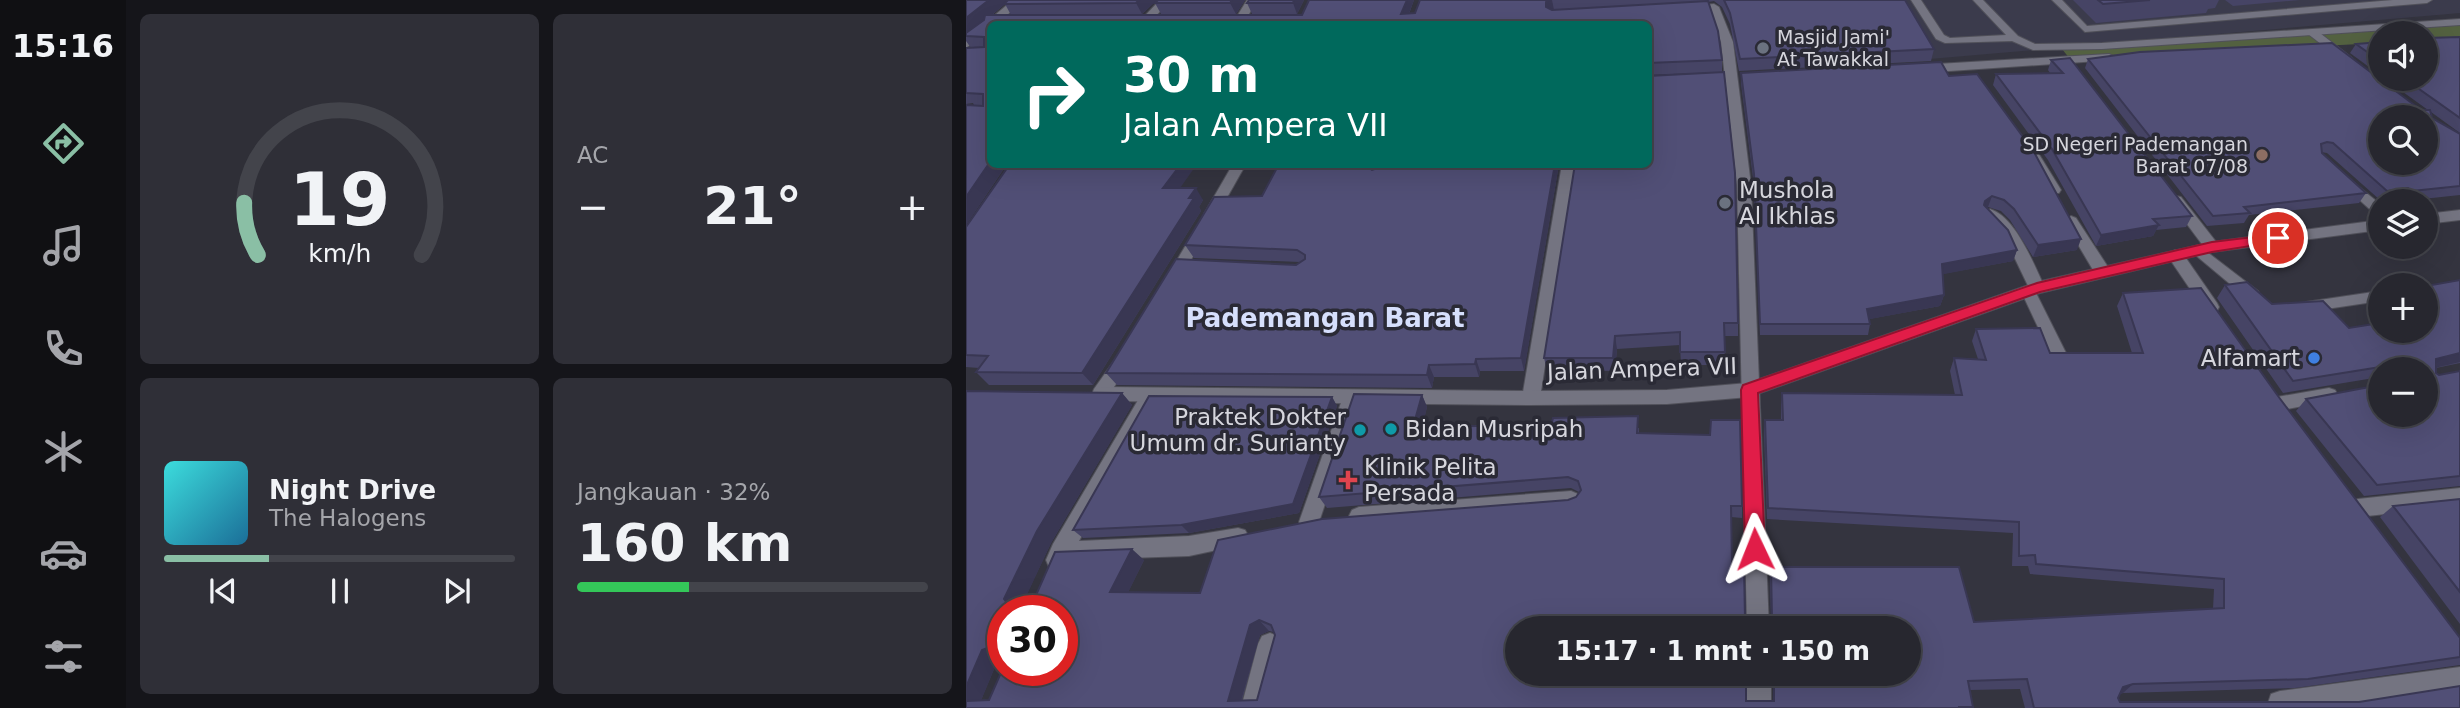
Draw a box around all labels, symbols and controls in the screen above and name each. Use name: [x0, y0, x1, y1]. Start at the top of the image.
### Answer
map controls: [2368, 21, 2438, 427]
button: sound: [2368, 21, 2438, 91]
place label: Masjid Jami' At Tawakkal: [1777, 26, 1890, 70]
text: 15:16: [12, 27, 114, 65]
marker: Masjid Jami' At Tawakkal: [1755, 40, 1771, 56]
text: 30 m: [1123, 47, 1259, 104]
icon: right: [1008, 49, 1099, 140]
button: search: [2368, 105, 2438, 175]
text: Jalan Ampera VII: [1123, 106, 1388, 144]
icon: directions: [39, 119, 88, 168]
place label: SD Negeri Pademangan Barat 07/08: [2023, 133, 2248, 177]
text: AC: [577, 142, 608, 168]
marker: SD Negeri Pademangan Barat 07/08: [2254, 147, 2270, 163]
text: 19: [289, 157, 390, 242]
text: 21°: [703, 176, 802, 236]
place label: Mushola Al Ikhlas: [1739, 177, 1836, 229]
text: −: [577, 185, 609, 229]
text: +: [896, 185, 928, 229]
button: layers: [2368, 189, 2438, 259]
marker: Mushola Al Ikhlas: [1717, 195, 1733, 211]
pin: [2248, 208, 2308, 268]
icon: arrive: [2259, 219, 2297, 257]
icon: music: [39, 221, 88, 270]
text: km/h: [308, 239, 371, 268]
button: +: [2368, 273, 2438, 343]
district label: Pademangan Barat: [1185, 303, 1465, 333]
icon: phone: [39, 324, 88, 373]
place label: Alfamart: [2201, 345, 2300, 371]
marker: Alfamart: [2306, 350, 2322, 366]
street label: Jalan Ampera VII: [1544, 353, 1738, 385]
button: −: [2368, 357, 2438, 427]
place label: Praktek Dokter Umum dr. Surianty: [1130, 404, 1347, 456]
place label: Bidan Musripah: [1405, 416, 1583, 442]
marker: Bidan Musripah: [1383, 421, 1399, 437]
marker: Praktek Dokter Umum dr. Surianty: [1352, 422, 1368, 438]
icon: climate: [39, 427, 88, 476]
place label: Klinik Pelita Persada: [1364, 454, 1497, 506]
marker: Klinik Pelita Persada: [1338, 470, 1358, 490]
text: Night Drive: [269, 475, 436, 505]
text: Jangkauan · 32%: [577, 479, 770, 505]
text: The Halogens: [269, 505, 426, 531]
position arrow: [1718, 512, 1792, 586]
text: 160 km: [577, 513, 792, 573]
icon: car: [39, 529, 88, 578]
icon: previous: [204, 572, 242, 610]
icon: pause: [321, 572, 359, 610]
icon: next: [438, 572, 476, 610]
speed limit sign: 30: [987, 595, 1078, 686]
icon: filters: [39, 632, 88, 681]
text: 15:17 · 1 mnt · 150 m: [1556, 636, 1870, 666]

